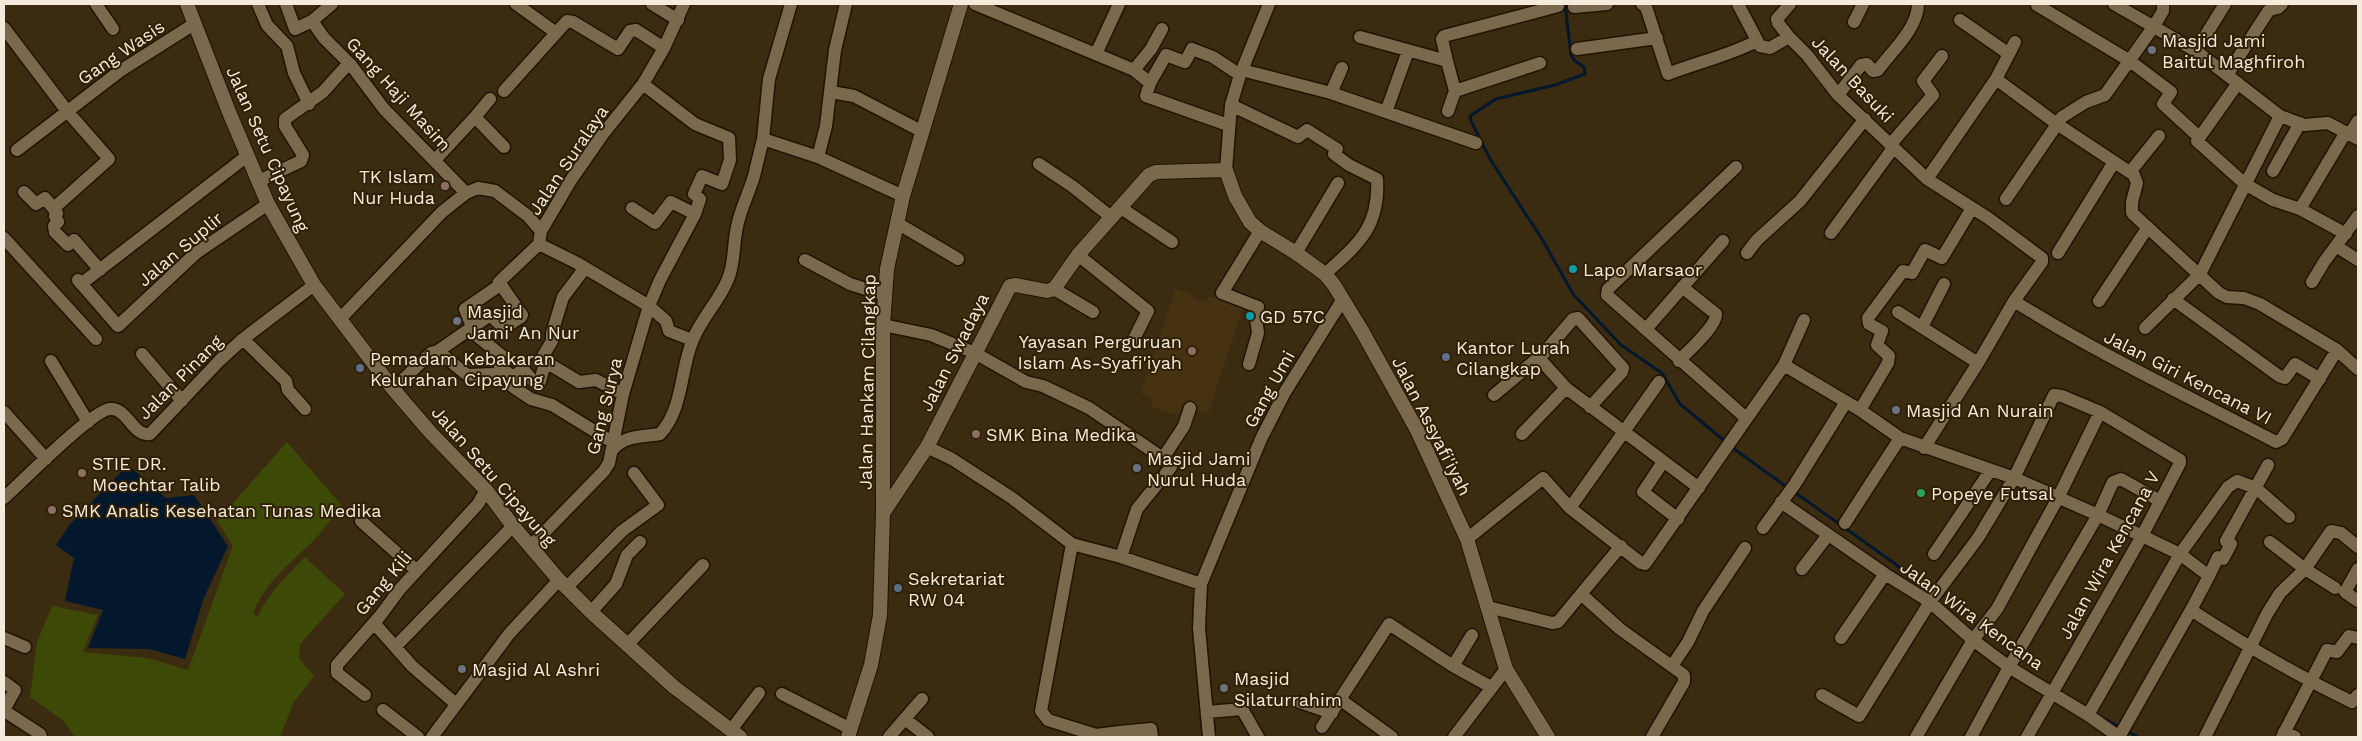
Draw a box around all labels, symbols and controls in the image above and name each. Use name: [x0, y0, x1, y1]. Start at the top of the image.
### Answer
street label: Gang Wasis: [74, 15, 168, 89]
place label: Masjid Jami Baitul Maghfiroh: [2162, 30, 2305, 72]
street label: Jalan Basuki: [1808, 31, 1898, 127]
street label: Gang Haji Masim: [342, 33, 456, 155]
marker: Masjid Jami Baitul Maghfiroh: [2146, 44, 2158, 56]
street label: Jalan Setu Cipayung: [222, 63, 314, 235]
street label: Jalan Suralaya: [524, 101, 612, 219]
place label: TK Islam Nur Huda: [352, 166, 435, 208]
marker: TK Islam Nur Huda: [439, 180, 451, 192]
street label: Jalan Suplir: [133, 207, 227, 291]
place label: Lapo Marsaor: [1583, 259, 1702, 280]
marker: Lapo Marsaor: [1567, 263, 1579, 275]
street label: Jalan Hankam Cilangkap: [855, 274, 879, 490]
street label: Jalan Swadaya: [915, 289, 993, 415]
place label: Masjid Jami' An Nur: [467, 301, 579, 343]
place label: GD 57C: [1260, 306, 1325, 327]
marker: GD 57C: [1244, 310, 1256, 322]
marker: Masjid Jami' An Nur: [451, 315, 463, 327]
street label: Jalan Giri Kencana VI: [2101, 326, 2275, 428]
street label: Jalan Pinang: [133, 330, 227, 424]
place label: Yayasan Perguruan Islam As-Syafi'iyah: [1018, 331, 1182, 373]
place label: Kantor Lurah Cilangkap: [1456, 337, 1570, 379]
marker: Yayasan Perguruan Islam As-Syafi'iyah: [1186, 345, 1198, 357]
street label: Gang Umi: [1239, 347, 1299, 431]
place label: Pemadam Kebakaran Kelurahan Cipayung: [370, 348, 555, 390]
marker: Kantor Lurah Cilangkap: [1440, 351, 1452, 363]
street label: Jalan Assyafi'iyah: [1388, 353, 1476, 499]
street label: Gang Surya: [582, 355, 626, 457]
marker: Pemadam Kebakaran Kelurahan Cipayung: [354, 362, 366, 374]
place label: Masjid An Nurain: [1906, 400, 2054, 421]
street label: Jalan Setu Cipayung: [427, 402, 561, 551]
marker: Masjid An Nurain: [1890, 404, 1902, 416]
place label: SMK Bina Medika: [986, 424, 1136, 445]
marker: SMK Bina Medika: [970, 428, 982, 440]
place label: Masjid Jami Nurul Huda: [1147, 448, 1251, 490]
place label: STIE DR. Moechtar Talib: [92, 453, 221, 495]
marker: Masjid Jami Nurul Huda: [1131, 462, 1143, 474]
marker: STIE DR. Moechtar Talib: [76, 467, 88, 479]
street label: Jalan Wira Kencana V: [2054, 467, 2164, 643]
place label: Popeye Futsal: [1931, 483, 2054, 504]
marker: Popeye Futsal: [1915, 487, 1927, 499]
place label: SMK Analis Kesehatan Tunas Medika: [62, 500, 382, 521]
marker: SMK Analis Kesehatan Tunas Medika: [46, 504, 58, 516]
street label: Gang Kili: [350, 547, 416, 619]
street label: Jalan Wira Kencana: [1896, 556, 2048, 674]
place label: Sekretariat RW 04: [908, 568, 1005, 610]
marker: Sekretariat RW 04: [892, 582, 904, 594]
place label: Masjid Al Ashri: [472, 659, 600, 680]
marker: Masjid Al Ashri: [456, 663, 468, 675]
place label: Masjid Silaturrahim: [1234, 668, 1342, 710]
marker: Masjid Silaturrahim: [1218, 682, 1230, 694]

